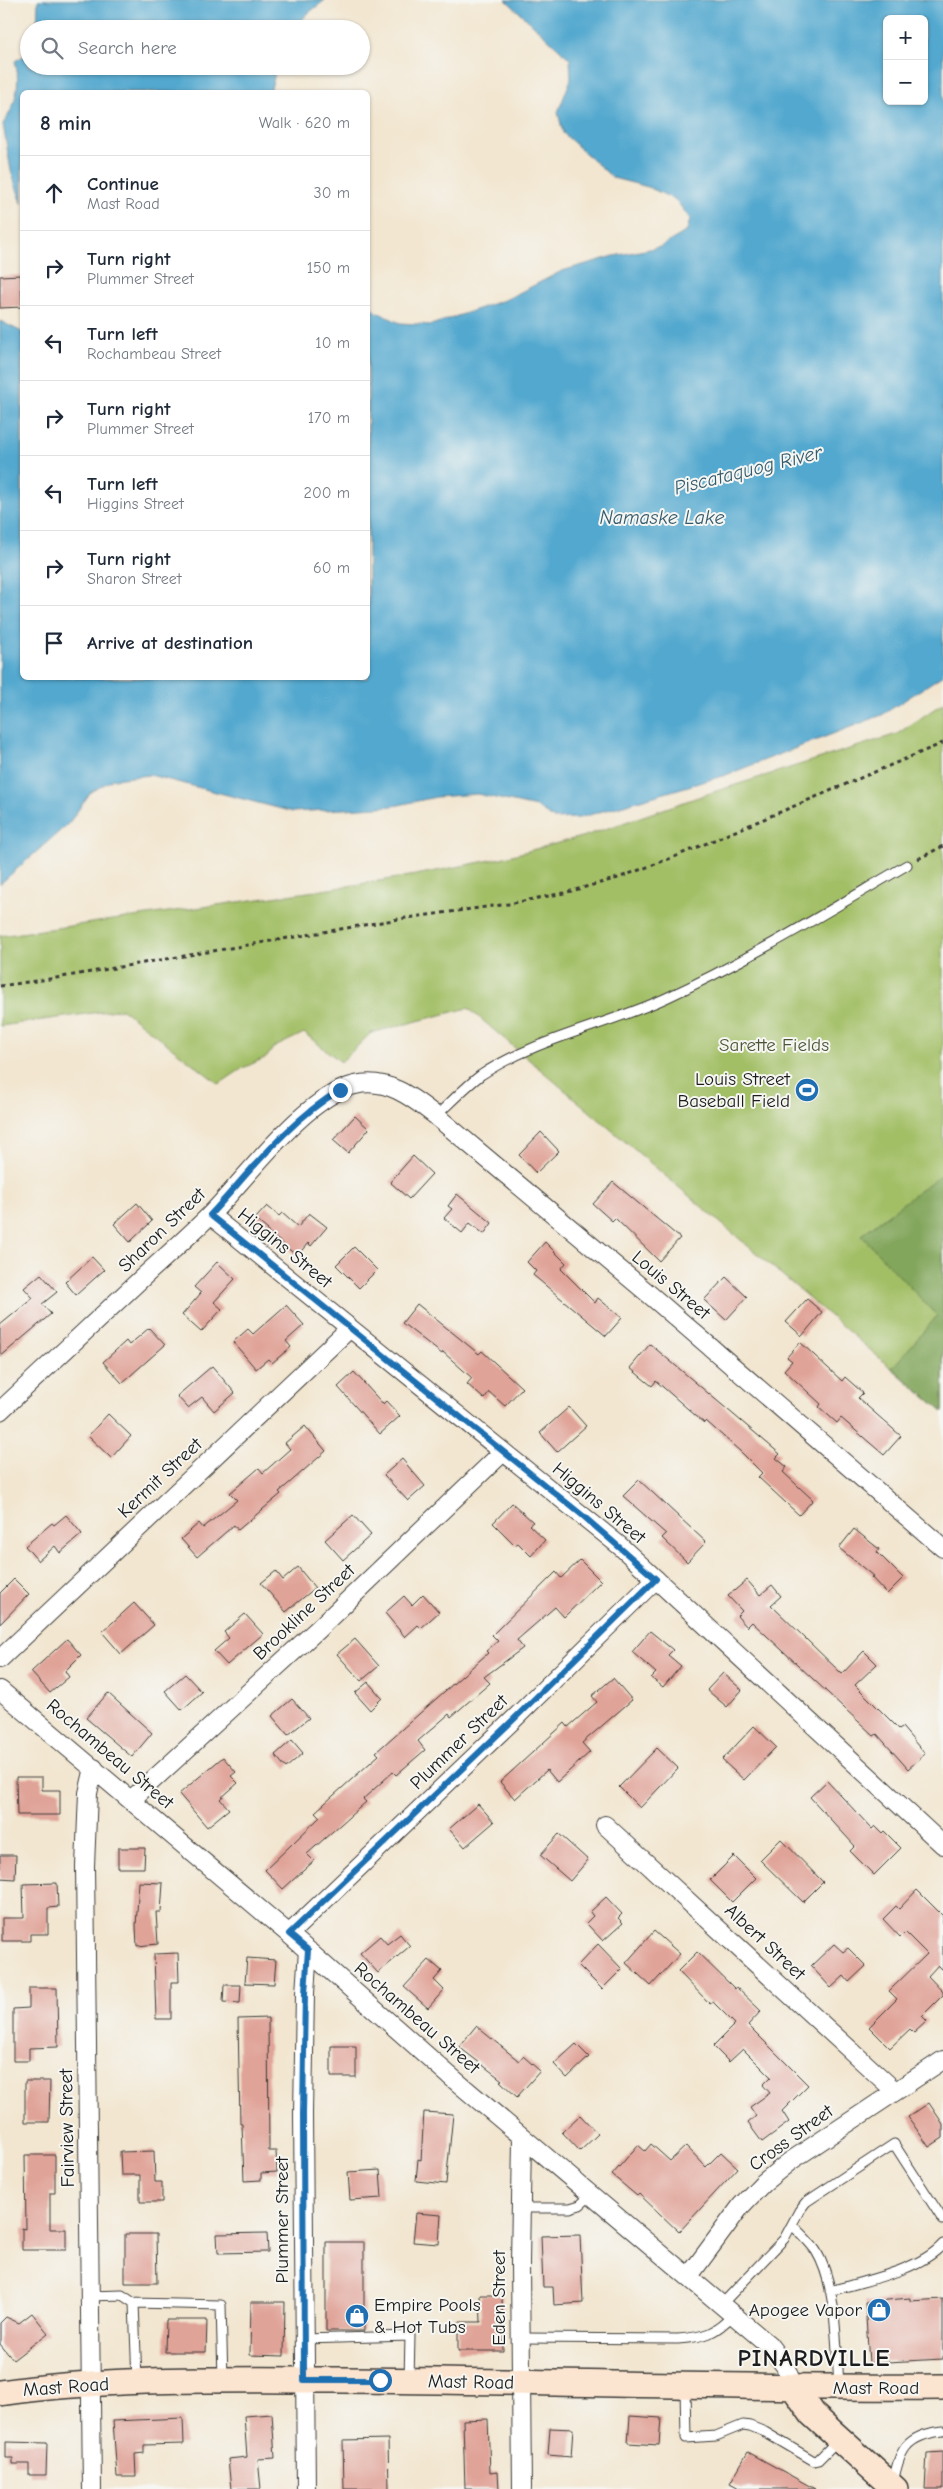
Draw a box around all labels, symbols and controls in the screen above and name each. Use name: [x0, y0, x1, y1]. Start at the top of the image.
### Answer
map controls: [883, 15, 928, 105]
button: +: [883, 15, 928, 60]
search box: [20, 20, 370, 75]
icon: search: [38, 34, 66, 62]
text: Search here: [78, 37, 177, 59]
button: −: [883, 60, 928, 105]
text: 8 min: [40, 111, 91, 135]
text: Walk · 620 m: [259, 114, 350, 132]
text: Continue: [87, 173, 159, 195]
icon: ahead: [40, 179, 68, 207]
text: 30 m: [314, 184, 350, 202]
text: Mast Road: [87, 195, 160, 213]
text: Turn right: [87, 248, 171, 270]
icon: right: [40, 254, 68, 282]
text: 150 m: [307, 259, 350, 277]
text: Plummer Street: [87, 270, 194, 288]
text: Turn left: [87, 323, 158, 345]
icon: left: [40, 329, 68, 357]
text: 10 m: [315, 334, 350, 352]
text: Rochambeau Street: [87, 345, 221, 363]
text: Turn right: [87, 398, 171, 420]
icon: right: [40, 404, 68, 432]
text: 170 m: [308, 409, 350, 427]
text: Plummer Street: [87, 420, 194, 438]
water label: Piscataquog River: [672, 440, 825, 500]
text: Turn left: [87, 473, 158, 495]
icon: left: [40, 479, 68, 507]
text: 200 m: [304, 484, 350, 502]
text: Higgins Street: [87, 495, 184, 513]
water label: Namaske Lake: [600, 506, 724, 529]
text: Turn right: [87, 548, 171, 570]
icon: right: [40, 554, 68, 582]
text: 60 m: [313, 559, 350, 577]
text: Sharon Street: [87, 570, 181, 588]
icon: arrive: [40, 629, 68, 657]
text: Arrive at destination: [87, 632, 253, 654]
park label: Sarette Fields: [719, 1034, 829, 1056]
place label: Louis Street Baseball Field: [677, 1068, 791, 1112]
sports icon: Louis Street Baseball Field: [794, 1077, 820, 1103]
route end: [329, 1079, 352, 1102]
street label: Sharon Street: [114, 1183, 210, 1277]
street label: Higgins Street: [233, 1203, 337, 1293]
street label: Louis Street: [628, 1246, 715, 1324]
street label: Kermit Street: [113, 1433, 207, 1523]
street label: Higgins Street: [548, 1458, 650, 1549]
street label: Brookline Street: [249, 1559, 360, 1665]
street label: Plummer Street: [406, 1690, 513, 1794]
street label: Rochambeau Street: [42, 1694, 178, 1814]
street label: Albert Street: [720, 1899, 810, 1985]
street label: Rochambeau Street: [350, 1957, 485, 2079]
street label: Fairview Street: [55, 2068, 79, 2187]
street label: Cross Street: [745, 2100, 838, 2176]
street label: Plummer Street: [271, 2156, 293, 2283]
street label: Eden Street: [488, 2250, 510, 2346]
place label: Empire Pools & Hot Tubs: [374, 2294, 481, 2338]
shop icon: Apogee Vapor: [866, 2297, 892, 2323]
place label: Apogee Vapor: [749, 2299, 862, 2321]
shop icon: Empire Pools & Hot Tubs: [344, 2303, 370, 2329]
district label: PINARDVILLE: [738, 2344, 890, 2372]
route start: [369, 2369, 392, 2392]
street label: Mast Road: [428, 2370, 514, 2394]
street label: Mast Road: [22, 2373, 110, 2401]
street label: Mast Road: [833, 2377, 919, 2399]

